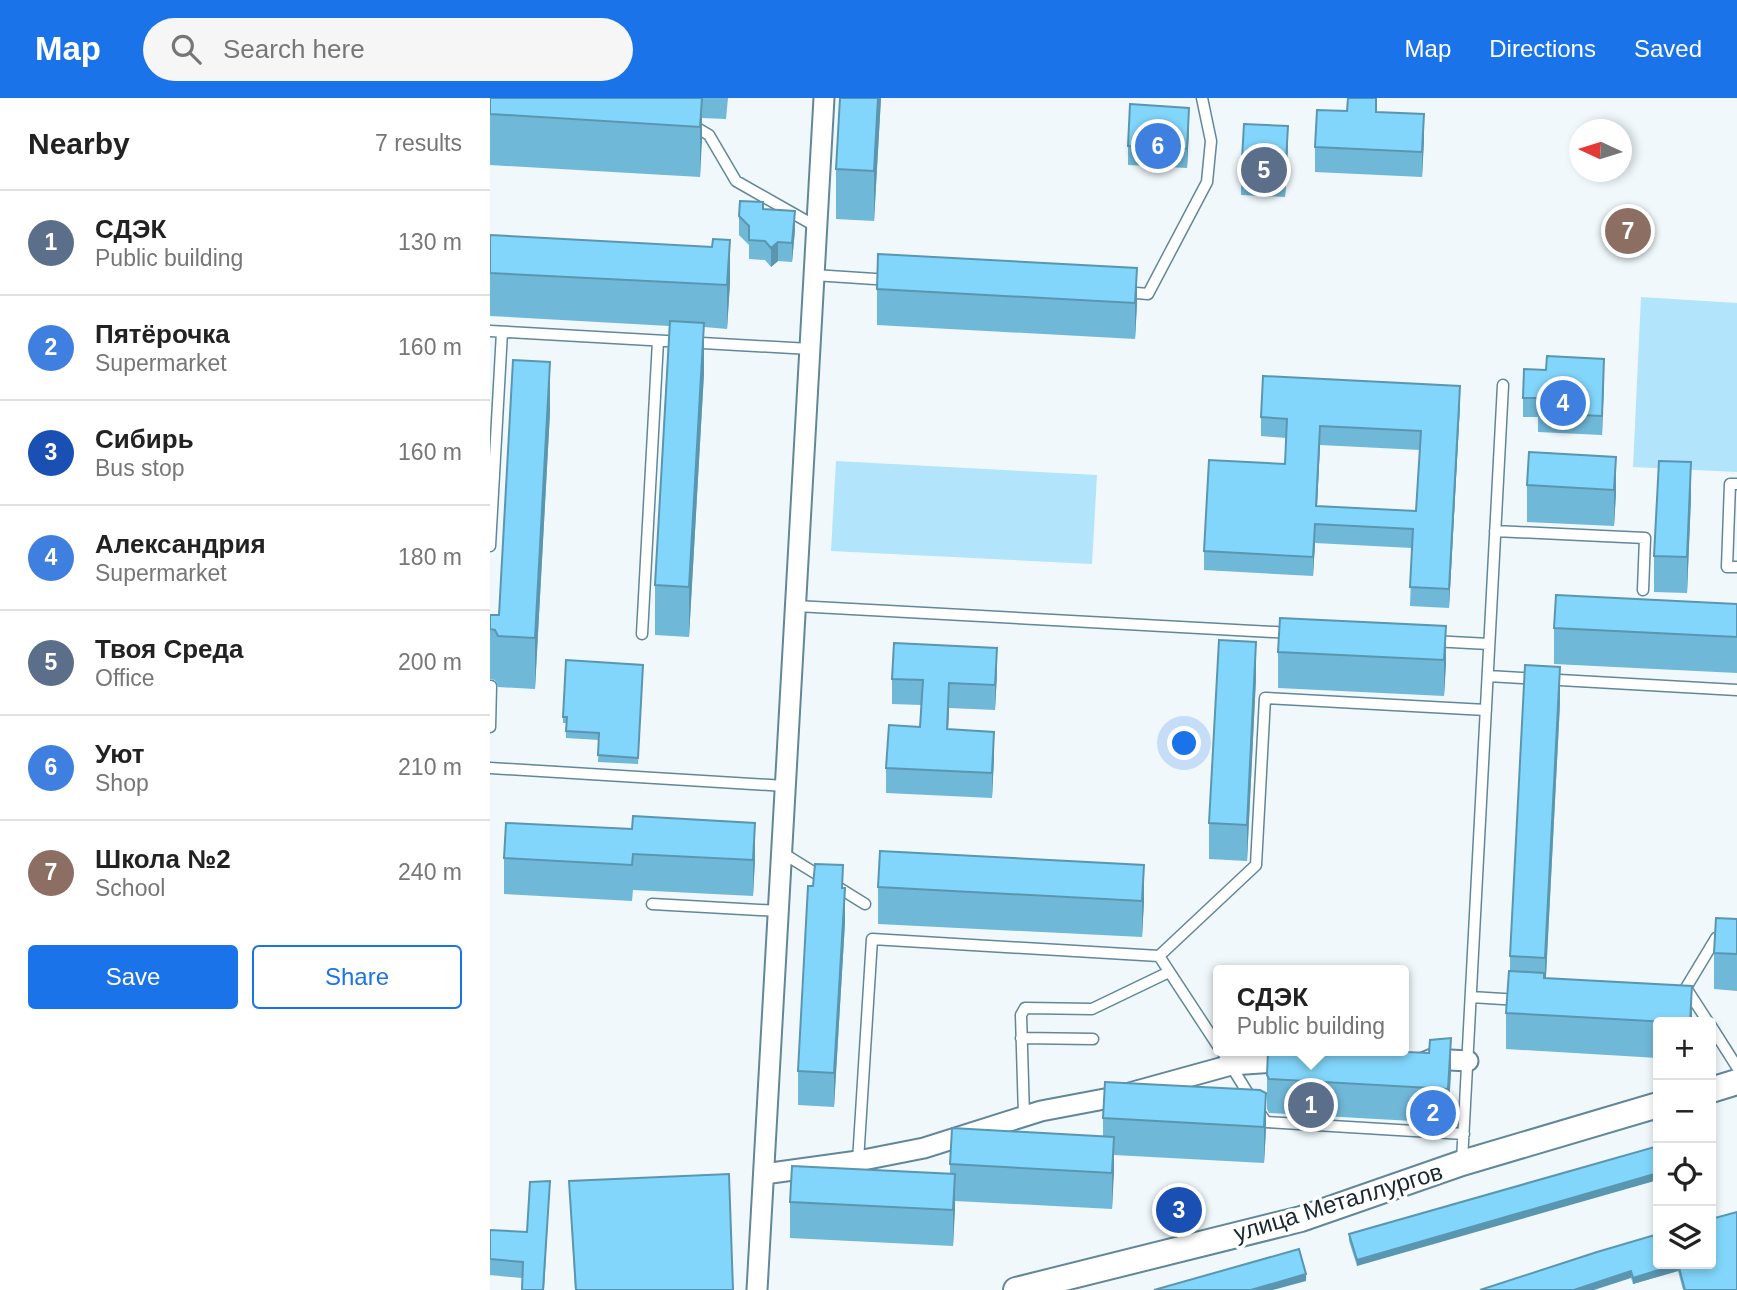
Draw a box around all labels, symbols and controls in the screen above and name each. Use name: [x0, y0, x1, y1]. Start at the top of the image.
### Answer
search box: [143, 18, 633, 81]
text: Map: [35, 30, 101, 67]
icon: search: [167, 30, 205, 68]
text: Search here: [223, 34, 365, 64]
text: Map: [1405, 35, 1451, 62]
text: Directions: [1489, 35, 1596, 62]
text: Saved: [1634, 35, 1702, 62]
north arrow: [1569, 119, 1632, 182]
pin: 6: [1135, 120, 1181, 172]
text: Nearby: [28, 127, 130, 160]
text: 7 results: [375, 130, 462, 156]
pin: 5: [1241, 144, 1287, 196]
pin: 7: [1605, 205, 1651, 257]
text: СДЭК: [95, 214, 166, 244]
text: 1: [45, 229, 57, 255]
text: 130 m: [398, 229, 462, 255]
text: Public building: [95, 245, 243, 271]
text: Пятёрочка: [95, 319, 230, 349]
text: 2: [45, 334, 57, 360]
text: 160 m: [398, 334, 462, 360]
text: Supermarket: [95, 350, 227, 376]
pin: 4: [1540, 377, 1586, 429]
text: Сибирь: [95, 424, 194, 454]
text: 3: [45, 439, 57, 465]
text: 160 m: [398, 439, 462, 465]
text: Bus stop: [95, 455, 185, 481]
text: Александрия: [95, 529, 266, 559]
text: 4: [45, 544, 57, 570]
text: 180 m: [398, 544, 462, 570]
text: Supermarket: [95, 560, 227, 586]
text: Твоя Среда: [95, 634, 244, 664]
text: 5: [45, 649, 57, 675]
text: 200 m: [398, 649, 462, 675]
text: Office: [95, 665, 155, 691]
your location: [1167, 726, 1201, 760]
text: Уют: [95, 739, 144, 769]
text: 6: [45, 754, 57, 780]
text: 210 m: [398, 754, 462, 780]
text: Shop: [95, 770, 149, 796]
text: Школа №2: [95, 844, 231, 874]
text: 7: [45, 859, 57, 885]
text: 240 m: [398, 859, 462, 885]
text: School: [95, 875, 165, 901]
button: Save: [28, 945, 238, 1009]
button: Share: [252, 945, 462, 1009]
popup: [1213, 965, 1409, 1056]
text: СДЭК: [1237, 982, 1308, 1012]
text: Public building: [1237, 1013, 1385, 1039]
map controls: [1653, 1017, 1716, 1269]
button: +: [1653, 1017, 1716, 1080]
pin: 1: [1288, 1079, 1334, 1131]
button: −: [1653, 1080, 1716, 1143]
pin: 2: [1410, 1087, 1456, 1139]
button: locate: [1653, 1143, 1716, 1206]
street label: улица Металлургов: [1230, 1157, 1446, 1247]
pin: 3: [1156, 1184, 1202, 1236]
button: layers: [1653, 1206, 1716, 1269]

